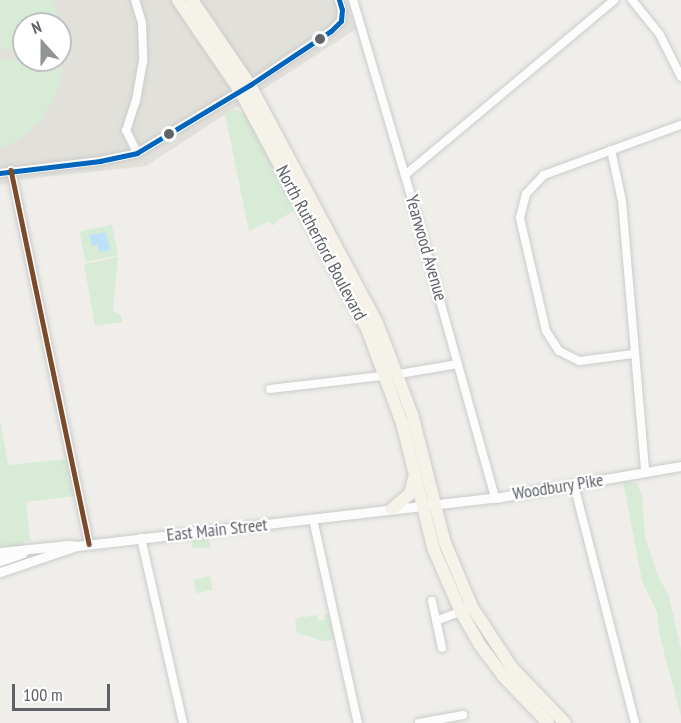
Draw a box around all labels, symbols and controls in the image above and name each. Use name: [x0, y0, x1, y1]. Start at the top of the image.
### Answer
north arrow: [12, 12, 72, 72]
text: N: [29, 16, 44, 38]
unlabelled marker: [314, 33, 326, 45]
unlabelled marker: [163, 128, 175, 140]
street label: North Rutherford Boulevard: [271, 162, 371, 324]
street label: Yearwood Avenue: [401, 192, 451, 304]
street label: Woodbury Pike: [511, 469, 605, 505]
street label: East Main Street: [165, 514, 269, 546]
scale bar: [15, 672, 112, 710]
text: 100 m: [23, 683, 63, 706]

